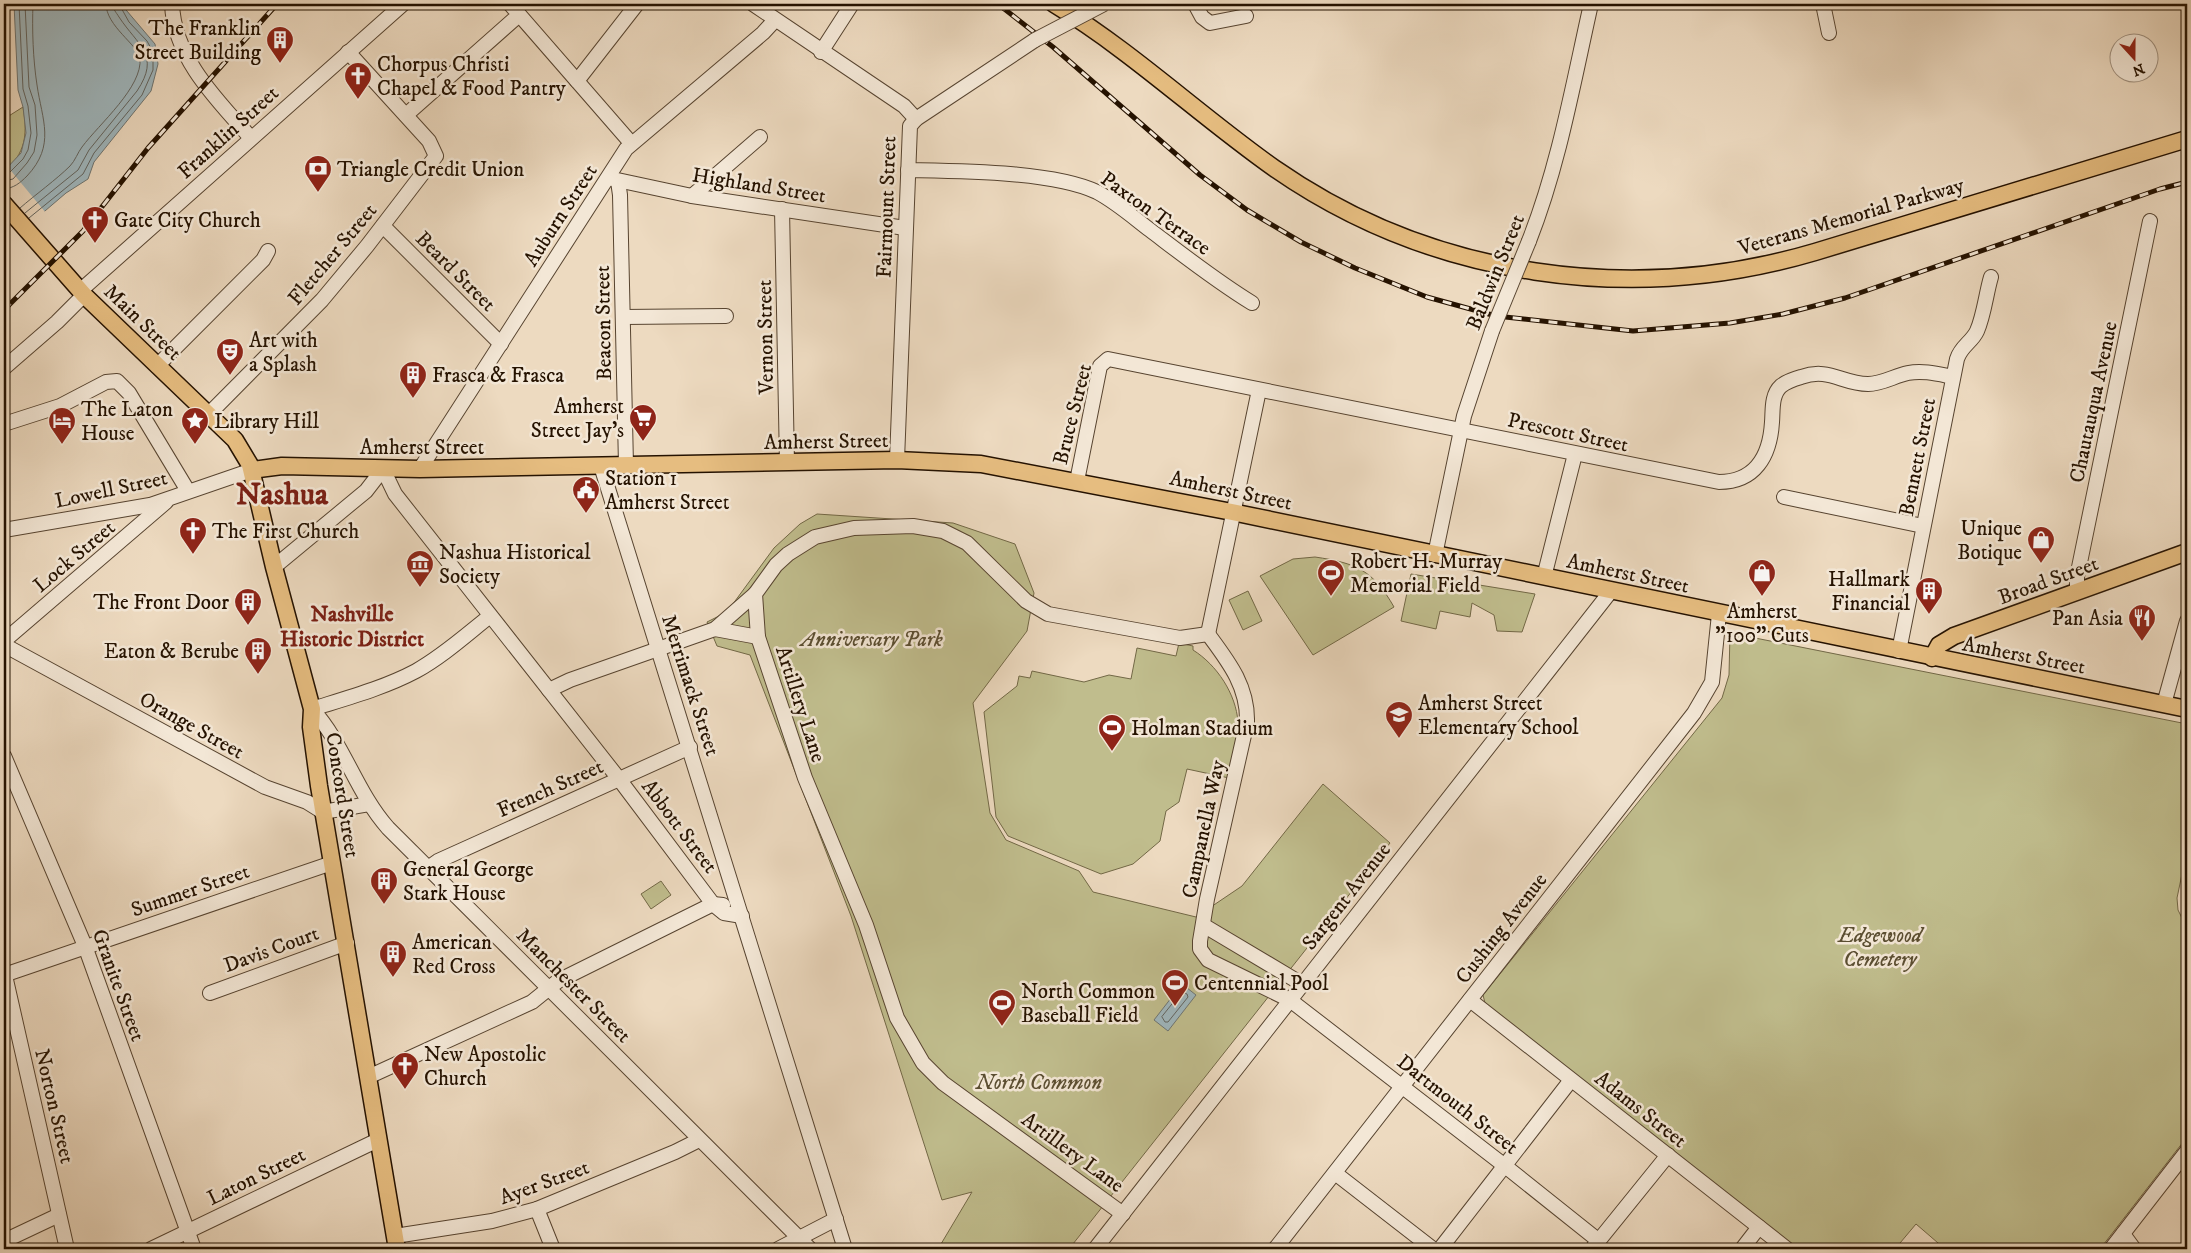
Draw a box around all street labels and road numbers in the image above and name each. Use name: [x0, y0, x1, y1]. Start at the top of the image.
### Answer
street label: Franklin Street: [173, 80, 285, 185]
street label: Fairmount Street: [872, 135, 902, 279]
street label: Auburn Street: [518, 159, 604, 271]
street label: Highland Street: [690, 163, 828, 209]
street label: Paxton Terrace: [1095, 166, 1216, 262]
street label: Veterans Memorial Parkway: [1735, 172, 1968, 262]
street label: Fletcher Street: [283, 198, 383, 311]
street label: Baldwin Street: [1461, 210, 1531, 334]
street label: Beard Street: [410, 226, 501, 318]
street label: Beacon Street: [590, 265, 618, 381]
street label: Main Street: [98, 279, 187, 367]
street label: Vernon Street: [752, 279, 780, 396]
street label: Chautauqua Avenue: [2064, 319, 2124, 485]
street label: Bruce Street: [1048, 361, 1098, 467]
street label: Bennett Street: [1894, 395, 1942, 519]
street label: Prescott Street: [1505, 408, 1631, 458]
street label: Amherst Street: [764, 428, 889, 456]
street label: Amherst Street: [360, 435, 485, 461]
street label: Lowell Street: [53, 465, 170, 515]
street label: Amherst Street: [1167, 465, 1295, 517]
street label: Lock Street: [28, 515, 121, 599]
street label: Amherst Street: [1564, 548, 1692, 600]
street label: Broad Street: [1995, 551, 2102, 611]
street label: Merrimack Street: [655, 611, 725, 759]
street label: Amherst Street: [1960, 631, 2088, 681]
street label: Artillery Lane: [769, 643, 831, 766]
street label: Orange Street: [135, 686, 249, 765]
street label: Concord Street: [319, 731, 365, 860]
street label: French Street: [493, 754, 608, 824]
street label: Campanella Way: [1177, 757, 1232, 901]
street label: Abbott Street: [635, 774, 723, 879]
street label: Sargent Avenue: [1297, 837, 1397, 956]
street label: Summer Street: [128, 858, 253, 923]
street label: Cushing Avenue: [1450, 868, 1553, 989]
street label: Davis Court: [220, 921, 323, 979]
street label: Manchester Street: [510, 923, 636, 1049]
street label: Granite Street: [86, 926, 150, 1045]
street label: Norton Street: [28, 1046, 80, 1166]
street label: Dartmouth Street: [1391, 1049, 1524, 1160]
street label: Adams Street: [1589, 1066, 1692, 1154]
street label: Artillery Lane: [1016, 1107, 1129, 1199]
street label: Laton Street: [203, 1142, 310, 1212]
street label: Ayer Street: [496, 1155, 593, 1211]

